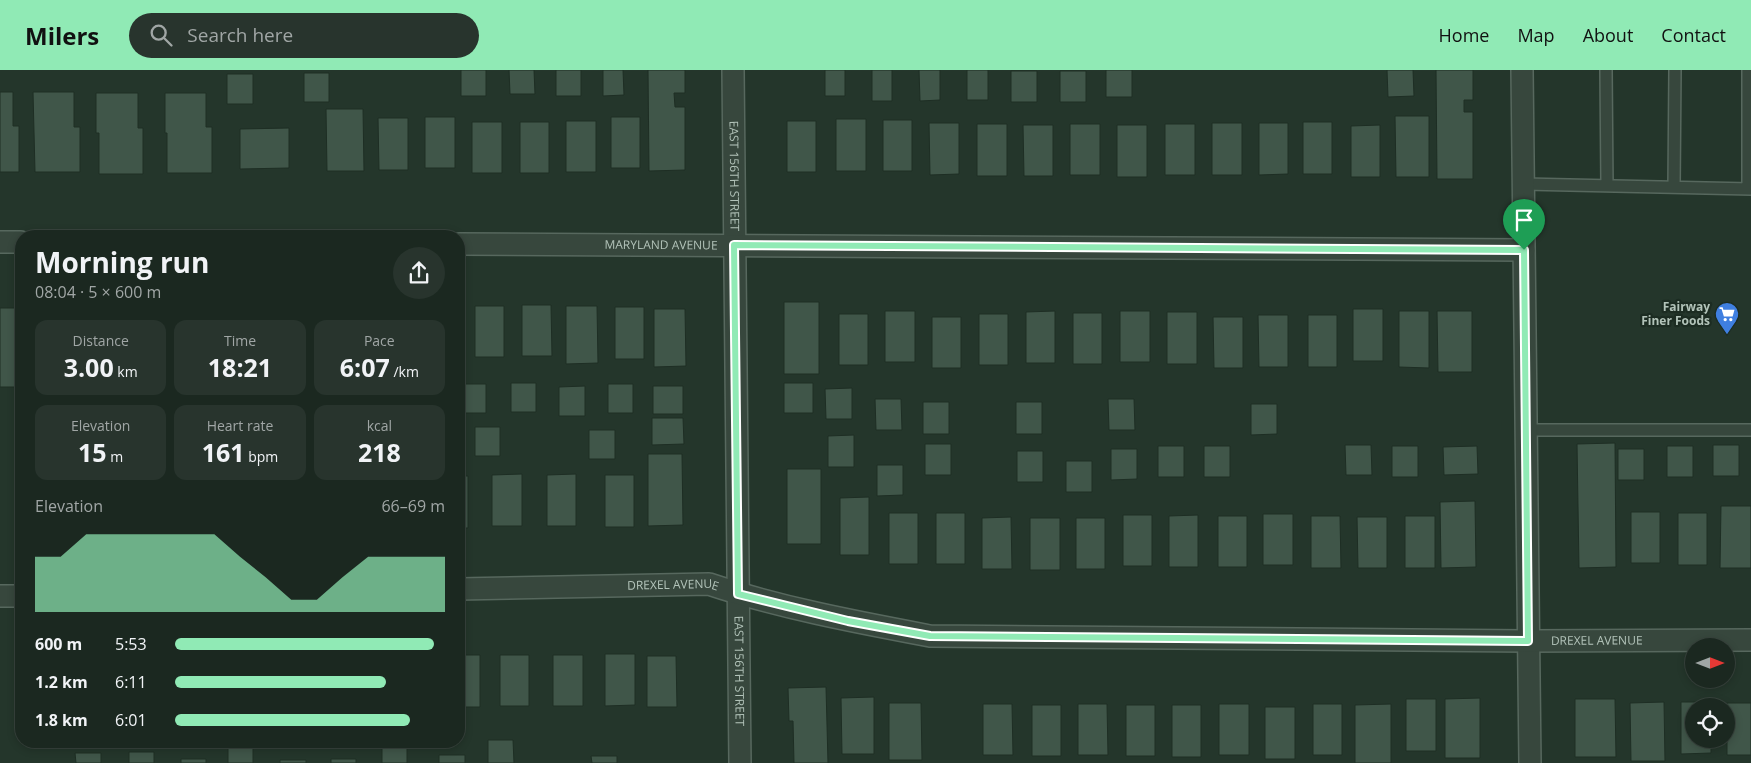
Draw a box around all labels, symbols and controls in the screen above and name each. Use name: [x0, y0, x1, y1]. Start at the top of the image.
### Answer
search box: [129, 13, 479, 58]
text: Milers: [25, 19, 99, 52]
icon: search: [147, 21, 175, 49]
text: Search here: [187, 22, 293, 48]
text: Home: [1439, 23, 1489, 47]
text: Map: [1517, 23, 1555, 47]
text: About: [1583, 23, 1633, 47]
text: Contact: [1661, 23, 1726, 47]
street label: EAST 156TH STREET: [726, 121, 744, 232]
pin: [1503, 199, 1545, 250]
icon: arrive: [1510, 206, 1538, 234]
street label: MARYLAND AVENUE: [604, 236, 718, 253]
text: Morning run: [35, 243, 209, 281]
button: share: [393, 247, 445, 299]
text: 08:04 · 5 × 600 m: [35, 281, 161, 303]
place label: Fairway Finer Foods: [1641, 298, 1710, 329]
supermarket icon: Fairway Finer Foods: [1714, 301, 1740, 335]
text: Distance: [73, 331, 129, 350]
text: Time: [224, 331, 256, 350]
text: Pace: [364, 331, 395, 350]
text: 3.00: [64, 350, 114, 384]
text: 18:21: [208, 350, 272, 384]
text: 6:07: [340, 350, 390, 384]
text: km: [114, 362, 138, 381]
text: /km: [390, 362, 419, 381]
text: Elevation: [71, 416, 130, 435]
text: Heart rate: [207, 416, 273, 435]
text: kcal: [367, 416, 392, 435]
text: 15: [78, 435, 107, 469]
text: 161: [202, 435, 245, 469]
text: 218: [358, 435, 401, 469]
text: m: [107, 447, 123, 466]
text: bpm: [245, 447, 278, 466]
text: Elevation: [35, 495, 103, 517]
text: 66–69 m: [381, 495, 445, 517]
street label: DREXEL AVENUE: [627, 575, 721, 595]
street label: EAST 156TH STREET: [731, 616, 749, 727]
street label: DREXEL AVENUE: [1551, 631, 1643, 649]
text: 600 m: [35, 633, 82, 655]
text: 5:53: [115, 633, 147, 655]
north arrow: [1685, 638, 1735, 688]
map controls: [1685, 638, 1735, 748]
text: 1.2 km: [35, 671, 88, 693]
text: 6:11: [115, 671, 147, 693]
button: locate: [1685, 698, 1735, 748]
text: 1.8 km: [35, 709, 88, 731]
text: 6:01: [115, 709, 147, 731]

